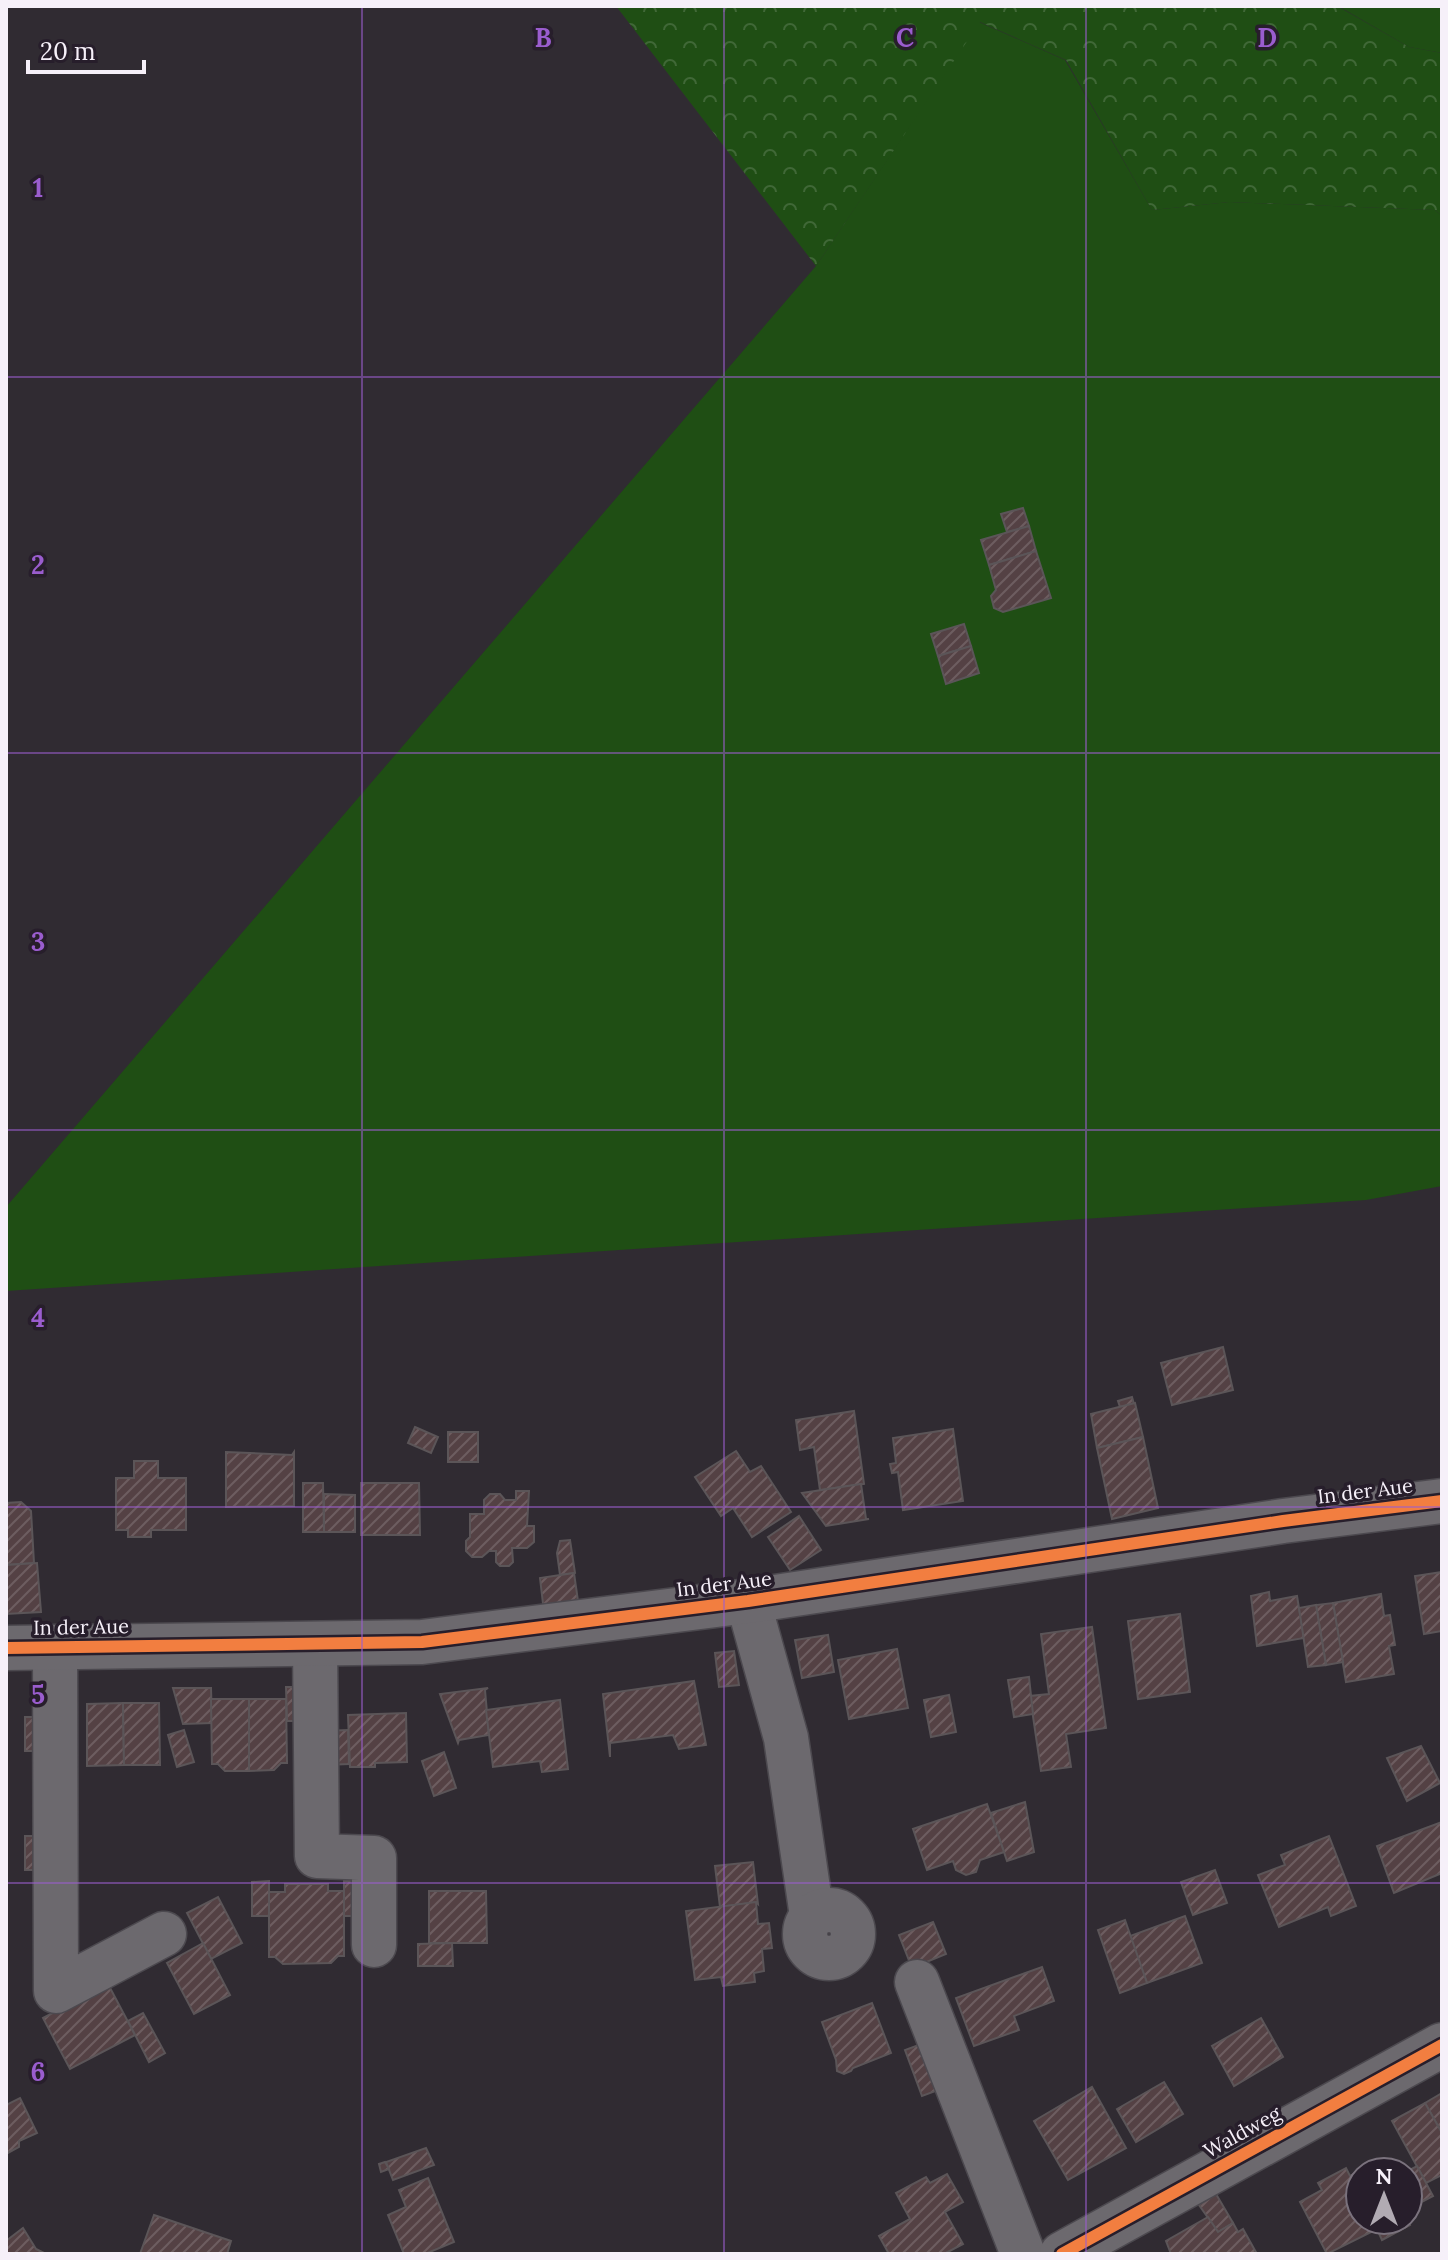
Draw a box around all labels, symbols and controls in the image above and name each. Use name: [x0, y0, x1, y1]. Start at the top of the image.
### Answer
text: B: [534, 21, 552, 54]
text: C: [896, 21, 914, 54]
text: D: [1257, 21, 1277, 54]
scale bar: [28, 24, 144, 74]
text: 20 m: [40, 36, 96, 67]
text: 1: [33, 171, 43, 204]
text: 2: [31, 548, 45, 581]
text: 3: [31, 925, 45, 958]
text: 4: [31, 1301, 45, 1334]
street label: In der Aue: [1316, 1472, 1414, 1509]
street label: In der Aue: [675, 1565, 773, 1602]
street label: In der Aue: [33, 1613, 129, 1640]
text: 5: [31, 1678, 45, 1711]
text: 6: [31, 2055, 45, 2088]
street label: Waldweg: [1199, 2100, 1286, 2163]
north arrow: [1344, 2156, 1424, 2236]
text: N: [1375, 2162, 1393, 2190]

